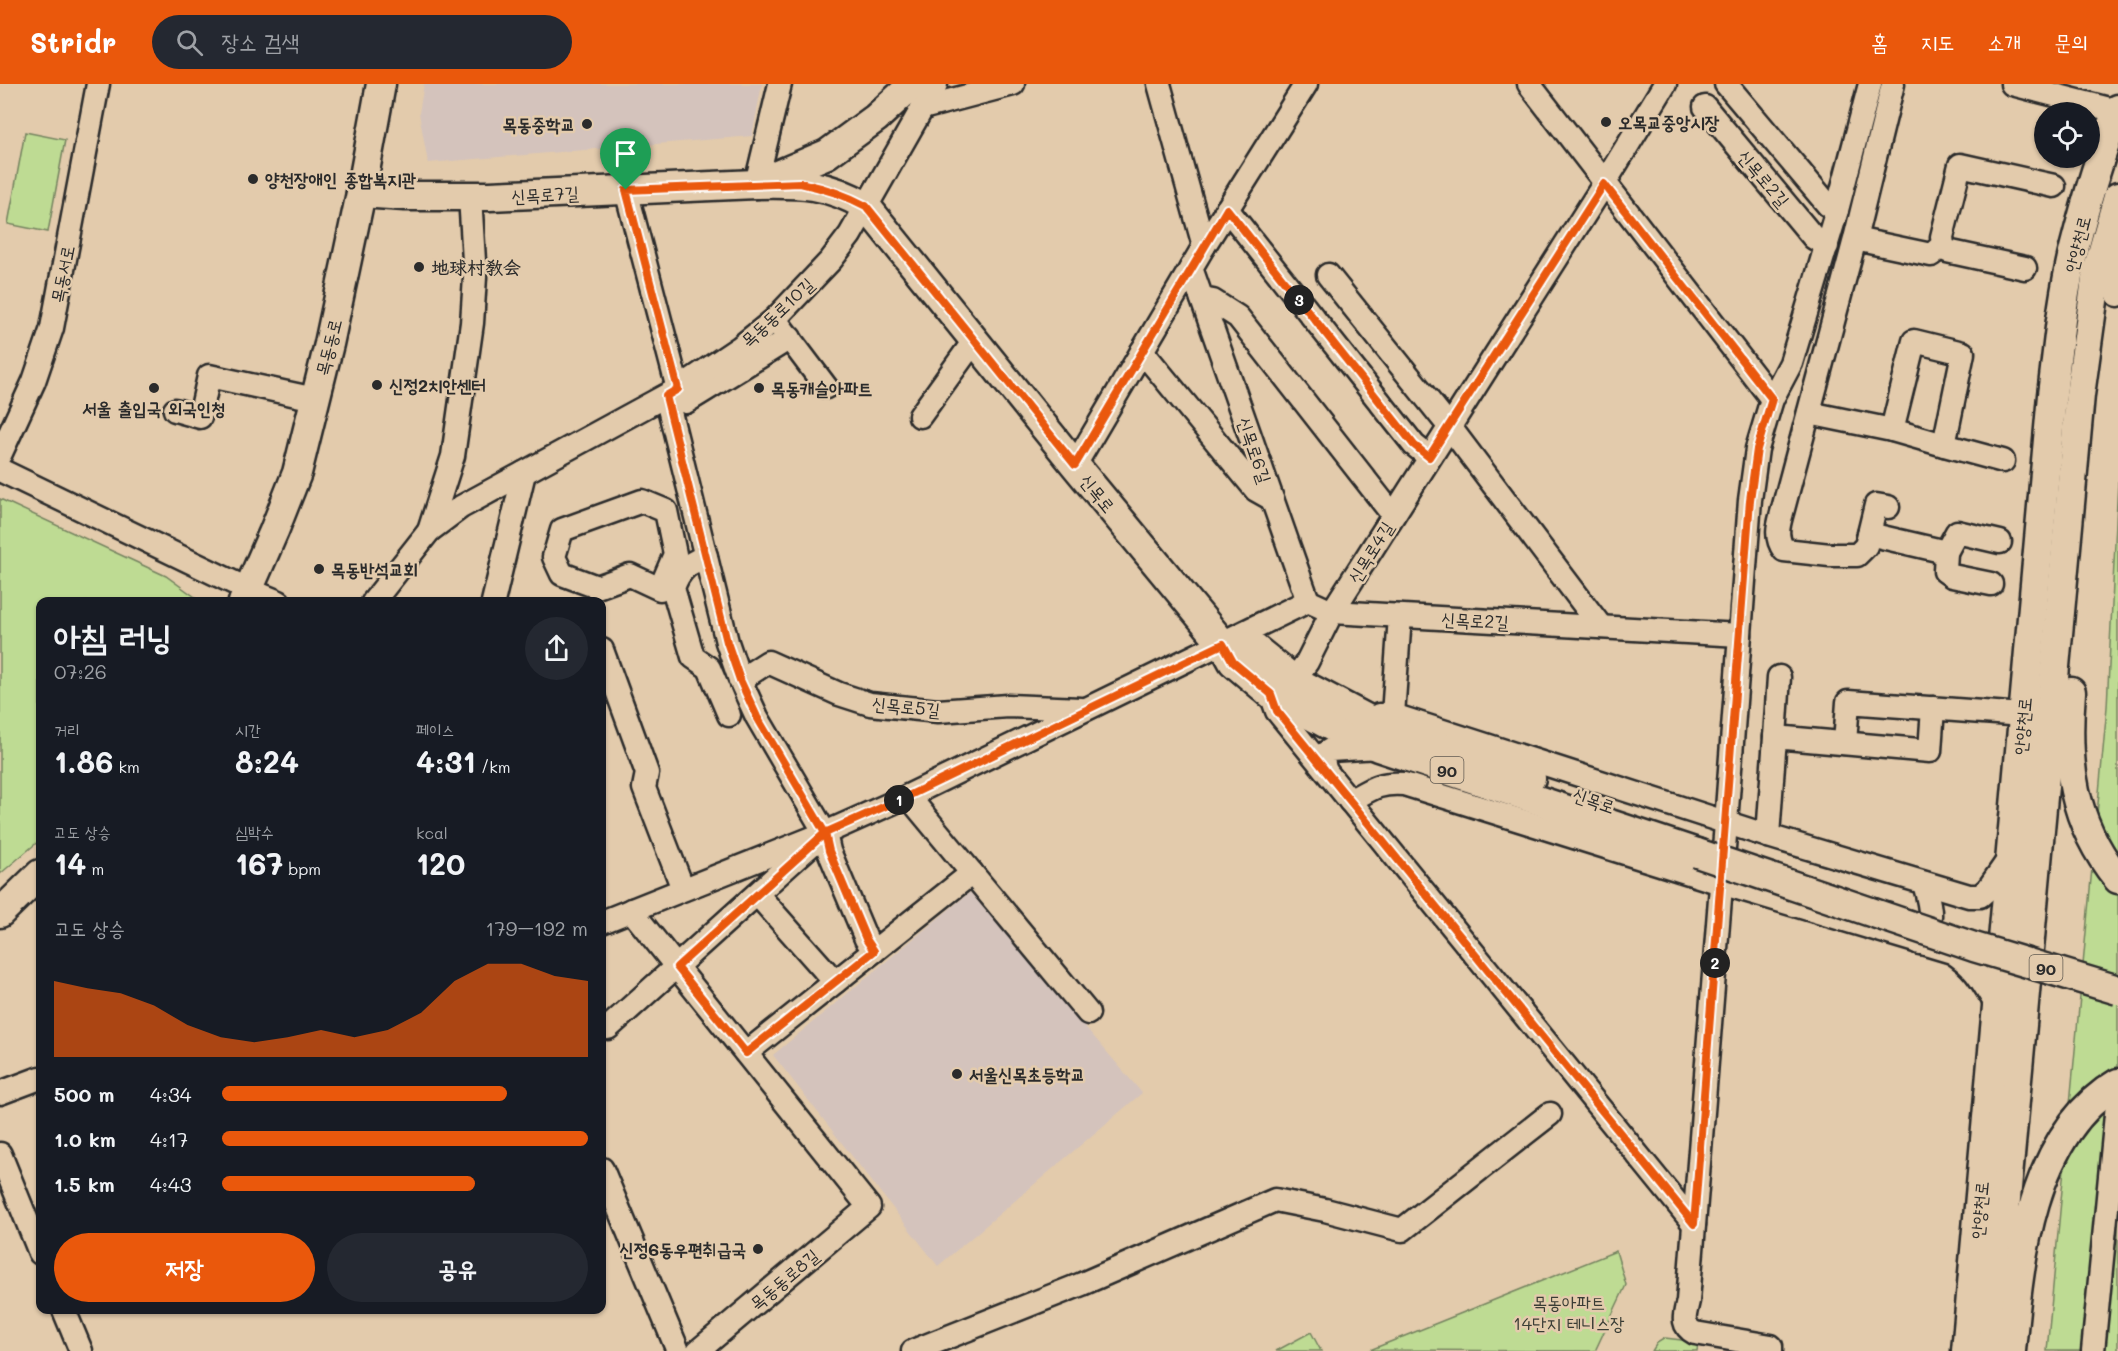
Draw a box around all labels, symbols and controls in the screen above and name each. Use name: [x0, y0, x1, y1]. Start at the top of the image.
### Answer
search box: [152, 15, 572, 69]
text: Stridr: [30, 24, 116, 60]
icon: search: [173, 26, 206, 59]
text: 장소 검색: [221, 27, 299, 56]
text: 홈: [1871, 28, 1888, 55]
text: 지도: [1921, 28, 1954, 55]
text: 소개: [1987, 28, 2021, 55]
text: 문의: [2054, 28, 2088, 55]
map controls: [2034, 102, 2100, 168]
button: locate: [2034, 102, 2100, 168]
place label: 오목교중앙시장: [1618, 110, 1720, 134]
place label: 목동중학교: [503, 112, 575, 136]
marker: 오목교중앙시장: [1599, 115, 1613, 129]
marker: 목동중학교: [580, 117, 594, 131]
pin: [600, 128, 651, 190]
icon: arrive: [609, 137, 642, 170]
street label: 신목로2길: [1733, 144, 1795, 212]
place label: 양천장애인 종합복지관: [265, 167, 417, 191]
marker: 양천장애인 종합복지관: [246, 172, 260, 186]
street label: 신목로7길: [510, 180, 580, 208]
street label: 안양천로: [2058, 213, 2096, 275]
street label: 목동서로: [45, 243, 79, 305]
place label: 地球村教会: [431, 255, 521, 279]
marker: 地球村教会: [412, 260, 426, 274]
street label: 목동동로10길: [735, 272, 819, 352]
pin: 3: [1284, 285, 1314, 315]
text: 3: [1294, 289, 1304, 310]
street label: 목동동로: [309, 316, 347, 378]
place label: 신정2치안센터: [389, 373, 486, 397]
place label: 목동캐슬아파트: [771, 376, 872, 400]
marker: 신정2치안센터: [370, 378, 384, 392]
marker: 서울 출입국 외국인청: [147, 381, 161, 395]
marker: 목동캐슬아파트: [752, 381, 766, 395]
place label: 서울 출입국 외국인청: [82, 396, 226, 420]
street label: 신목로6길: [1232, 414, 1278, 487]
street label: 신목로: [1075, 469, 1121, 517]
street label: 신목로4길: [1342, 516, 1399, 587]
place label: 목동반석교회: [331, 557, 418, 581]
marker: 목동반석교회: [312, 562, 326, 576]
street label: 신목로2길: [1440, 606, 1510, 634]
text: 아침 러닝: [54, 614, 172, 657]
button: share: [525, 617, 588, 680]
text: 07:26: [54, 658, 107, 684]
street label: 신목로5길: [871, 690, 942, 722]
street label: 안양천로: [2008, 696, 2036, 756]
text: 거리: [54, 719, 80, 740]
text: 시간: [235, 719, 261, 740]
text: 페이스: [416, 719, 455, 740]
text: 1.86: [54, 741, 113, 781]
text: 8:24: [235, 741, 299, 781]
text: 4:31: [416, 741, 476, 781]
text: km: [113, 756, 140, 777]
text: /km: [476, 756, 511, 777]
road number: 90: [1430, 757, 1464, 783]
street label: 신목로: [1570, 782, 1618, 818]
pin: 1: [884, 785, 914, 815]
text: 1: [895, 789, 903, 810]
text: 고도 상승: [54, 821, 111, 842]
text: 심박수: [235, 821, 274, 842]
text: kcal: [416, 822, 448, 843]
text: 14: [54, 843, 86, 883]
text: 167: [235, 843, 283, 883]
text: 120: [416, 843, 465, 883]
text: m: [86, 858, 104, 879]
text: bpm: [283, 858, 321, 879]
text: 고도 상승: [54, 915, 125, 941]
text: 179–192 m: [486, 915, 588, 941]
pin: 2: [1700, 948, 1730, 978]
text: 2: [1711, 952, 1719, 973]
road number: 90: [2030, 955, 2062, 981]
place label: 서울신목초등학교: [969, 1062, 1085, 1086]
marker: 서울신목초등학교: [950, 1067, 964, 1081]
text: 500 m: [54, 1081, 114, 1107]
text: 4:34: [150, 1081, 191, 1107]
text: 1.0 km: [54, 1126, 116, 1152]
text: 4:17: [150, 1126, 188, 1152]
text: 1.5 km: [54, 1171, 115, 1197]
text: 4:43: [150, 1171, 191, 1197]
street label: 안양천로: [1965, 1180, 1993, 1240]
button: 저장: [54, 1233, 315, 1302]
button: 공유: [327, 1233, 588, 1302]
place label: 신정6동우편취급국: [619, 1237, 746, 1261]
marker: 신정6동우편취급국: [751, 1242, 765, 1256]
street label: 목동동로8길: [744, 1243, 824, 1315]
park label: 목동아파트 14단지 테니스장: [1513, 1290, 1625, 1335]

